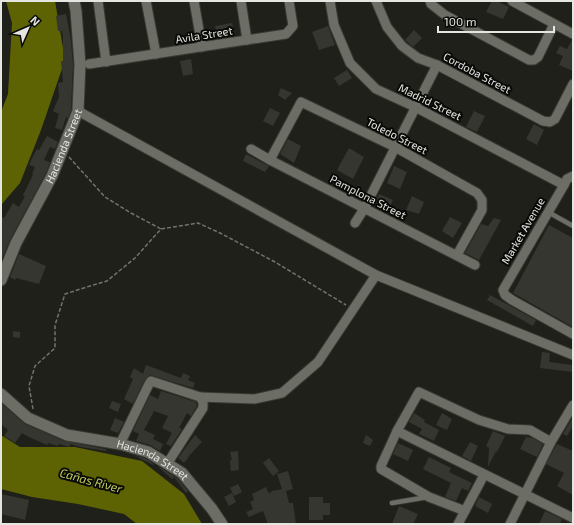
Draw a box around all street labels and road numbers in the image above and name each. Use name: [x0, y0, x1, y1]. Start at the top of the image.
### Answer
street label: Avila Street: [175, 24, 233, 45]
street label: Cordoba Street: [441, 49, 513, 96]
street label: Madrid Street: [397, 81, 464, 122]
street label: Hacienda Street: [42, 107, 84, 186]
street label: Toledo Street: [365, 115, 430, 156]
street label: Pamplona Street: [328, 172, 408, 221]
street label: Market Avenue: [498, 195, 547, 266]
street label: Hacienda Street: [115, 436, 192, 482]

